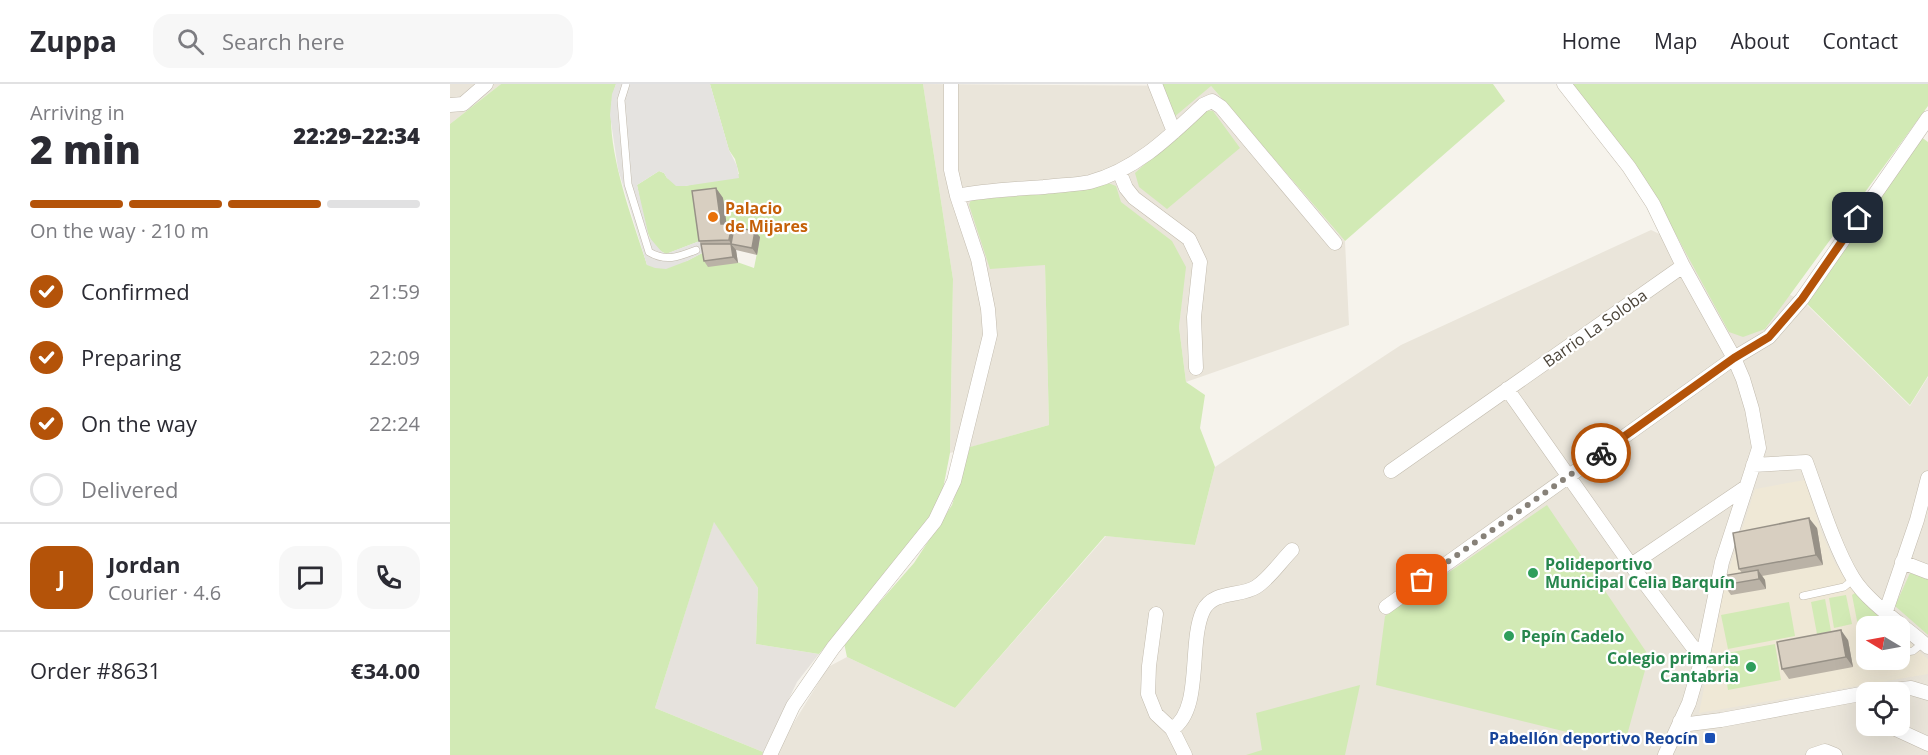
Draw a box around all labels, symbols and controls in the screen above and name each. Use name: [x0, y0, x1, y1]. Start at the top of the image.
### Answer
search box: [153, 14, 573, 68]
text: Zuppa: [30, 22, 117, 60]
icon: search: [174, 25, 207, 58]
text: Search here: [222, 26, 345, 56]
text: Home: [1562, 27, 1621, 55]
text: Map: [1654, 27, 1697, 55]
text: About: [1730, 27, 1790, 55]
text: Contact: [1823, 27, 1898, 55]
text: Arriving in: [30, 99, 125, 126]
text: 22:29–22:34: [293, 120, 420, 150]
text: 2 min: [30, 122, 141, 175]
pin: [1832, 192, 1883, 243]
place label: Palacio de Mijares: [725, 197, 808, 237]
icon: home: [1841, 201, 1874, 234]
marker: Palacio de Mijares: [706, 210, 720, 224]
text: On the way · 210 m: [30, 217, 209, 244]
icon: check: [30, 275, 63, 308]
text: Confirmed: [81, 276, 190, 306]
text: 21:59: [369, 278, 420, 305]
street label: Barrio La Soloba: [1539, 284, 1651, 372]
icon: check: [30, 341, 63, 374]
text: Preparing: [81, 342, 181, 372]
text: 22:09: [369, 344, 420, 371]
icon: check: [30, 407, 63, 440]
text: On the way: [81, 408, 197, 438]
text: 22:24: [369, 410, 420, 437]
courier: [1571, 423, 1631, 483]
icon: bike: [1585, 437, 1618, 470]
text: Delivered: [81, 474, 179, 504]
button: chat: [279, 546, 342, 609]
button: phone: [357, 546, 420, 609]
text: Jordan: [108, 549, 181, 579]
place label: Polideportivo Municipal Celia Barquín: [1545, 553, 1735, 593]
pin: [1396, 554, 1447, 605]
text: J: [58, 562, 65, 592]
icon: bag: [1405, 563, 1438, 596]
marker: Polideportivo Municipal Celia Barquín: [1526, 566, 1540, 580]
text: Courier · 4.6: [108, 579, 221, 606]
north arrow: [1856, 616, 1910, 670]
map controls: [1856, 616, 1910, 736]
place label: Pepín Cadelo: [1521, 625, 1625, 647]
marker: Pepín Cadelo: [1502, 629, 1516, 643]
place label: Colegio primaria Cantabria: [1607, 647, 1739, 687]
text: Order #8631: [30, 655, 161, 685]
text: €34.00: [351, 655, 420, 685]
marker: Colegio primaria Cantabria: [1744, 660, 1758, 674]
button: locate: [1856, 682, 1910, 736]
place label: Pabellón deportivo Reocín: [1489, 727, 1698, 749]
marker: Pabellón deportivo Reocín: [1703, 731, 1717, 745]

